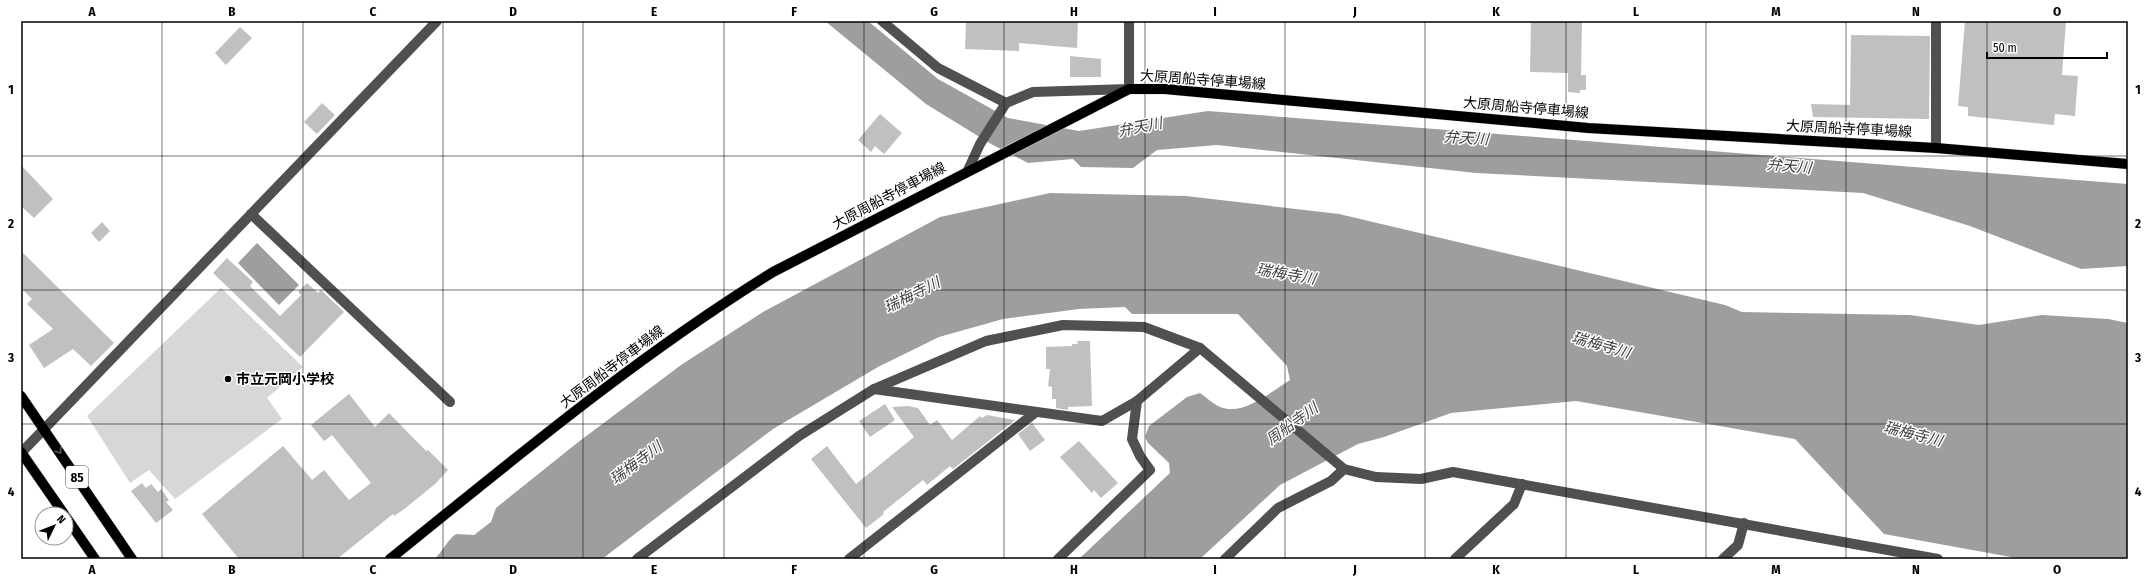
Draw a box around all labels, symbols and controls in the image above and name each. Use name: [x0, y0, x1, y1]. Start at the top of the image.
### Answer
text: A: [87, 4, 96, 19]
text: B: [228, 4, 236, 19]
text: C: [370, 4, 377, 19]
text: D: [509, 4, 517, 19]
text: E: [651, 4, 657, 19]
text: F: [791, 4, 797, 19]
text: G: [930, 4, 938, 19]
text: H: [1070, 4, 1078, 19]
text: I: [1213, 4, 1217, 19]
text: J: [1352, 4, 1357, 19]
text: K: [1492, 4, 1500, 19]
text: L: [1633, 4, 1639, 19]
text: M: [1771, 4, 1781, 19]
text: N: [1912, 4, 1920, 19]
text: O: [2053, 4, 2061, 19]
scale bar: [1987, 34, 2107, 60]
text: 50 m: [1993, 41, 2017, 55]
street label: 大原周船寺停車場線: [1140, 67, 1266, 93]
text: 1: [8, 82, 14, 97]
text: 1: [2135, 82, 2141, 97]
street label: 大原周船寺停車場線: [1462, 94, 1590, 122]
water label: 弁天川: [1116, 113, 1166, 140]
street label: 大原周船寺停車場線: [1786, 117, 1912, 141]
water label: 弁天川: [1443, 127, 1491, 149]
water label: 弁天川: [1766, 155, 1814, 177]
street label: 大原周船寺停車場線: [829, 159, 949, 233]
text: 2: [7, 216, 14, 231]
text: 2: [2134, 216, 2141, 231]
water label: 瑞梅寺川: [1255, 260, 1319, 288]
water label: 瑞梅寺川: [881, 272, 945, 317]
street label: 大原周船寺停車場線: [557, 322, 667, 412]
water label: 瑞梅寺川: [1570, 328, 1634, 362]
text: 3: [7, 350, 14, 365]
text: 3: [2134, 350, 2141, 365]
place label: 市立元岡小学校: [236, 371, 334, 388]
marker: 市立元岡小学校: [223, 374, 233, 384]
water label: 周船寺川: [1262, 398, 1323, 449]
water label: 瑞梅寺川: [1882, 418, 1946, 450]
water label: 瑞梅寺川: [607, 437, 667, 488]
one-way arrow: [54, 447, 62, 454]
road number: 85: [66, 466, 88, 488]
text: 4: [8, 484, 15, 499]
text: 4: [2135, 484, 2142, 499]
north arrow: [34, 506, 74, 546]
text: N: [54, 513, 68, 526]
text: A: [87, 562, 96, 577]
text: B: [228, 562, 236, 577]
text: C: [370, 562, 377, 577]
text: D: [509, 562, 517, 577]
text: E: [651, 562, 657, 577]
text: F: [791, 562, 797, 577]
text: G: [930, 562, 938, 577]
text: H: [1070, 562, 1078, 577]
text: I: [1213, 562, 1217, 577]
text: J: [1352, 562, 1357, 577]
text: K: [1492, 562, 1500, 577]
text: L: [1633, 562, 1639, 577]
text: M: [1771, 562, 1781, 577]
text: N: [1912, 562, 1920, 577]
text: O: [2053, 562, 2061, 577]

